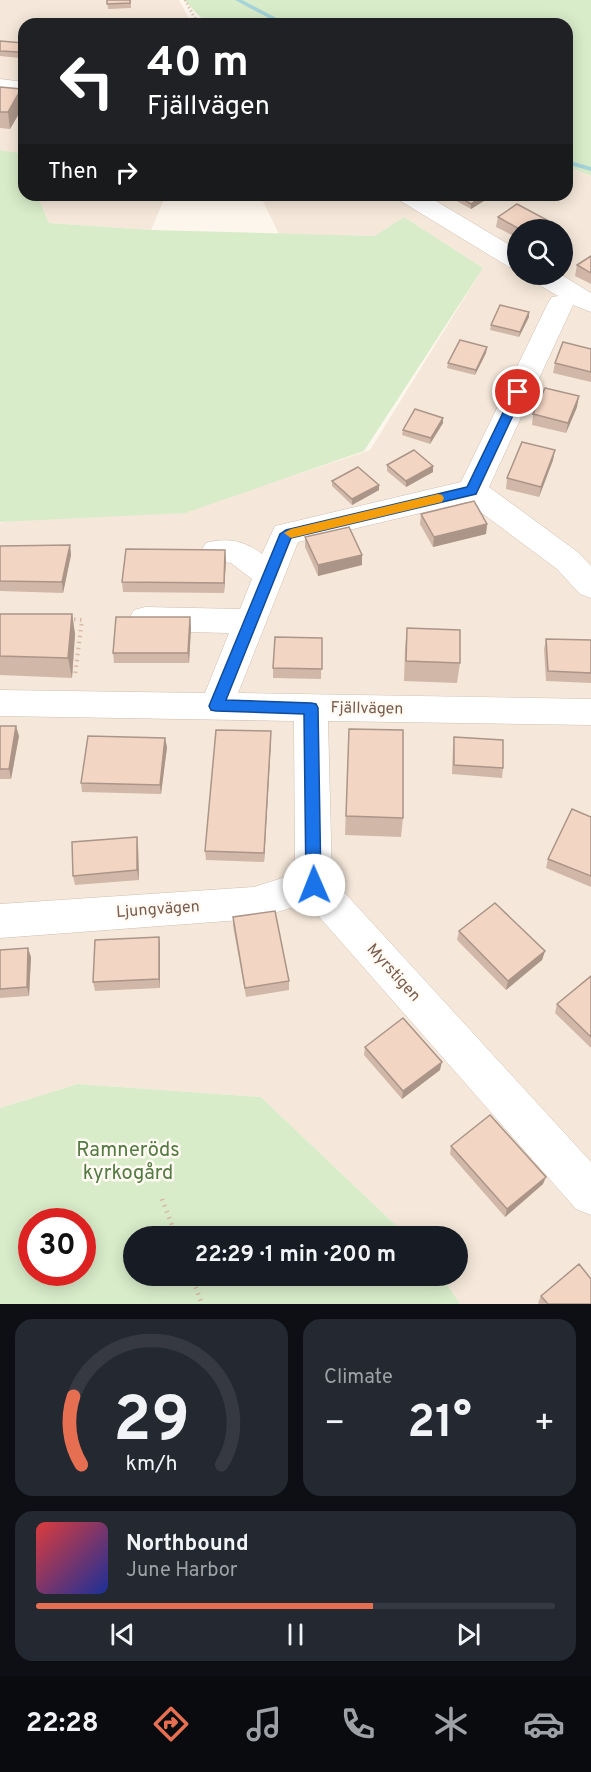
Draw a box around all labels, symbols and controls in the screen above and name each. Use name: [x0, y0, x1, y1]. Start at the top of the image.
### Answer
text: 40 m: [147, 38, 249, 91]
icon: left: [48, 42, 126, 120]
text: Fjällvägen: [147, 90, 270, 124]
icon: right: [110, 156, 143, 189]
text: Then: [48, 159, 98, 186]
map controls: [507, 219, 573, 285]
button: search: [507, 219, 573, 285]
pin: [492, 366, 543, 417]
icon: arrive: [501, 375, 534, 408]
street label: Fjällvägen: [330, 698, 404, 720]
position arrow: [282, 853, 346, 917]
street label: Ljungvägen: [116, 897, 200, 923]
street label: Myrstigen: [362, 940, 424, 1006]
park label: Ramneröds kyrkogård: [76, 1138, 180, 1187]
speed limit sign: 30: [18, 1208, 96, 1286]
text: 22:29 · 1 min · 200 m: [195, 1242, 396, 1269]
text: Climate: [324, 1365, 393, 1391]
text: 29: [113, 1384, 190, 1463]
text: 21°: [407, 1396, 472, 1453]
text: −: [324, 1404, 345, 1446]
text: +: [534, 1404, 555, 1446]
text: km/h: [125, 1451, 178, 1478]
text: Northbound: [126, 1531, 249, 1558]
text: June Harbor: [126, 1558, 238, 1584]
icon: previous: [106, 1618, 139, 1651]
icon: pause: [279, 1618, 312, 1651]
icon: next: [452, 1618, 485, 1651]
icon: directions: [150, 1703, 192, 1745]
icon: music: [243, 1703, 285, 1745]
icon: phone: [337, 1703, 379, 1745]
icon: climate: [430, 1703, 472, 1745]
icon: car: [523, 1703, 565, 1745]
text: 22:28: [26, 1707, 99, 1741]

